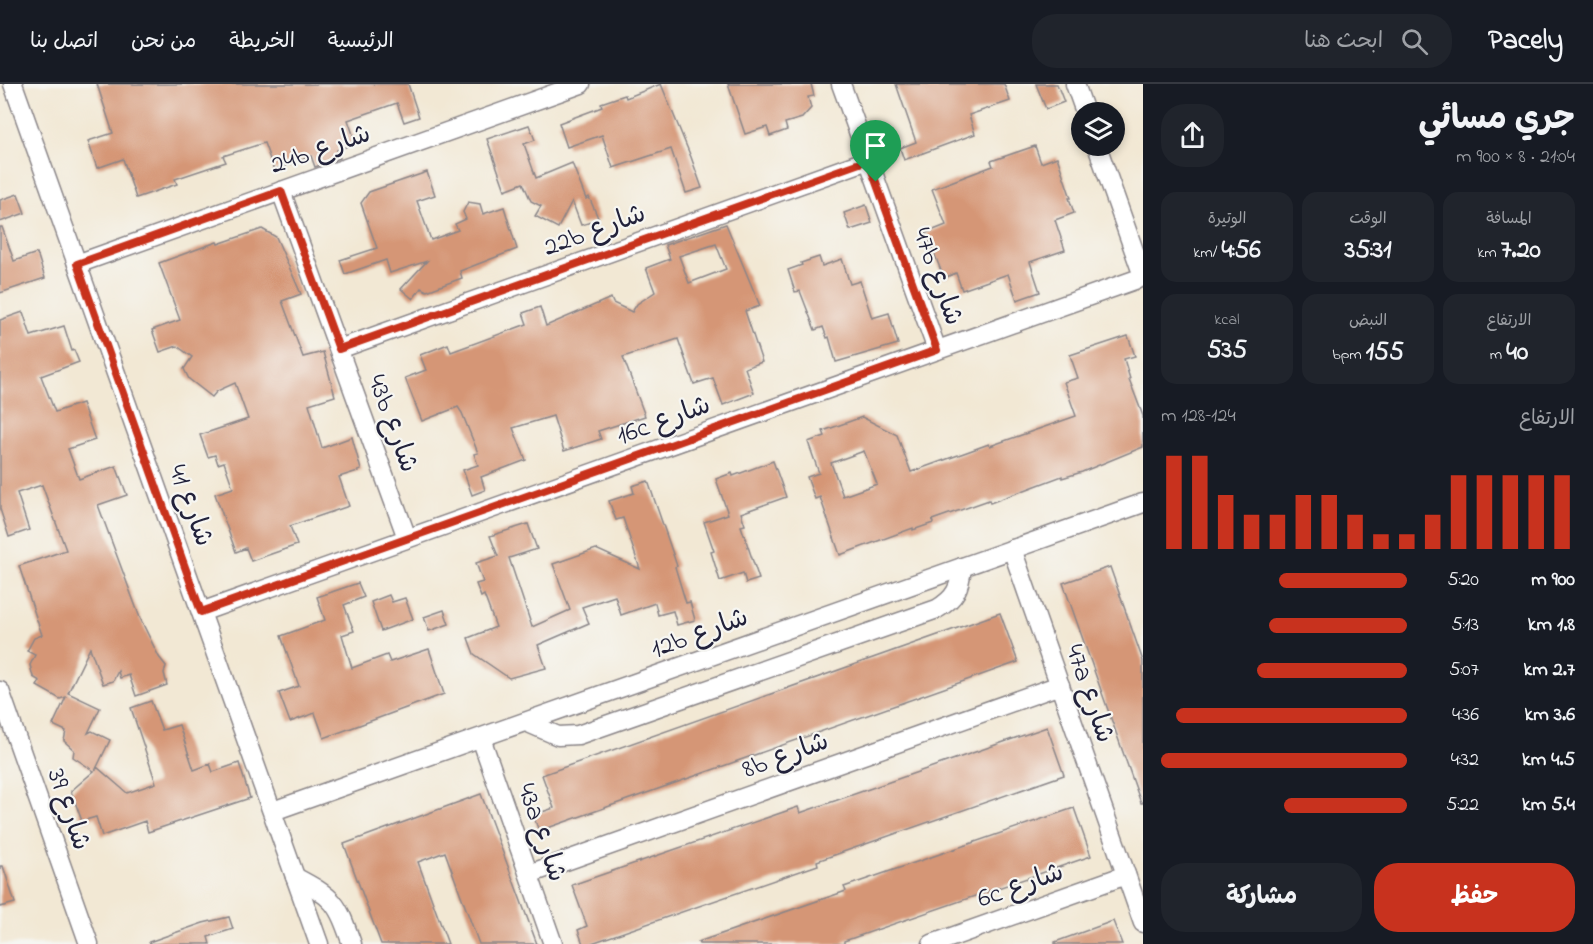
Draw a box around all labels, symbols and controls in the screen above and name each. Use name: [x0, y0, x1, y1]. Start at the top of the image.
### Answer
search box: [1032, 14, 1452, 68]
text: Pacely: [1488, 21, 1563, 62]
icon: search: [1398, 25, 1431, 58]
text: ابحث هنا: [1304, 26, 1383, 58]
text: اتصل بنا: [30, 27, 98, 57]
text: من نحن: [131, 27, 196, 57]
text: الخريطة: [229, 27, 295, 57]
text: الرئيسية: [328, 27, 394, 57]
text: جري مسائي: [1418, 96, 1575, 144]
map controls: [1071, 102, 1125, 156]
button: layers: [1071, 102, 1125, 156]
button: share: [1161, 104, 1224, 167]
street label: 24b شارع: [265, 115, 376, 186]
pin: [850, 120, 901, 182]
icon: arrive: [859, 129, 892, 162]
text: 21:04 · 8 × 900 m: [1456, 143, 1575, 172]
street label: 22b شارع: [538, 195, 651, 268]
text: الوتيرة: [1208, 207, 1246, 231]
text: الوقت: [1349, 207, 1387, 231]
text: المسافة: [1486, 207, 1532, 231]
street label: 47b شارع: [901, 222, 972, 331]
text: 4:56: [1222, 232, 1261, 270]
text: 35:31: [1345, 232, 1391, 270]
text: 7.20: [1501, 232, 1541, 270]
text: /km: [1193, 241, 1222, 265]
text: km: [1477, 241, 1501, 265]
text: kcal: [1214, 308, 1240, 332]
text: النبض: [1349, 309, 1387, 333]
text: الارتفاع: [1487, 309, 1531, 333]
text: 535: [1207, 332, 1247, 370]
text: 155: [1366, 334, 1404, 372]
text: 40: [1506, 334, 1528, 372]
text: bpm: [1332, 343, 1366, 367]
text: m: [1490, 343, 1506, 367]
street label: 43b شارع: [356, 369, 427, 478]
street label: 16c شارع: [611, 386, 716, 456]
text: 124–128 m: [1161, 402, 1236, 431]
text: الارتفاع: [1519, 405, 1575, 434]
street label: شارع 41: [157, 459, 222, 552]
text: 5:20: [1447, 566, 1479, 595]
text: 900 m: [1531, 566, 1575, 595]
street label: 12b شارع: [646, 599, 754, 670]
text: 5:13: [1451, 611, 1479, 640]
text: 1.8 km: [1528, 611, 1575, 640]
street label: 47a شارع: [1054, 639, 1124, 748]
text: 5:07: [1449, 656, 1479, 685]
text: 2.7 km: [1523, 656, 1575, 685]
text: 4:36: [1452, 701, 1479, 730]
text: 3.6 km: [1525, 701, 1575, 730]
street label: 8b شارع: [737, 723, 835, 790]
text: 4:32: [1451, 746, 1479, 775]
text: 4.5 km: [1522, 746, 1575, 775]
street label: شارع 39: [35, 764, 100, 856]
street label: 43a شارع: [506, 778, 576, 887]
text: 5:22: [1446, 791, 1479, 820]
text: 5.4 km: [1522, 791, 1575, 820]
street label: 6c شارع: [972, 853, 1069, 919]
button: مشاركة: [1161, 863, 1362, 932]
button: حفظ: [1374, 863, 1575, 932]

